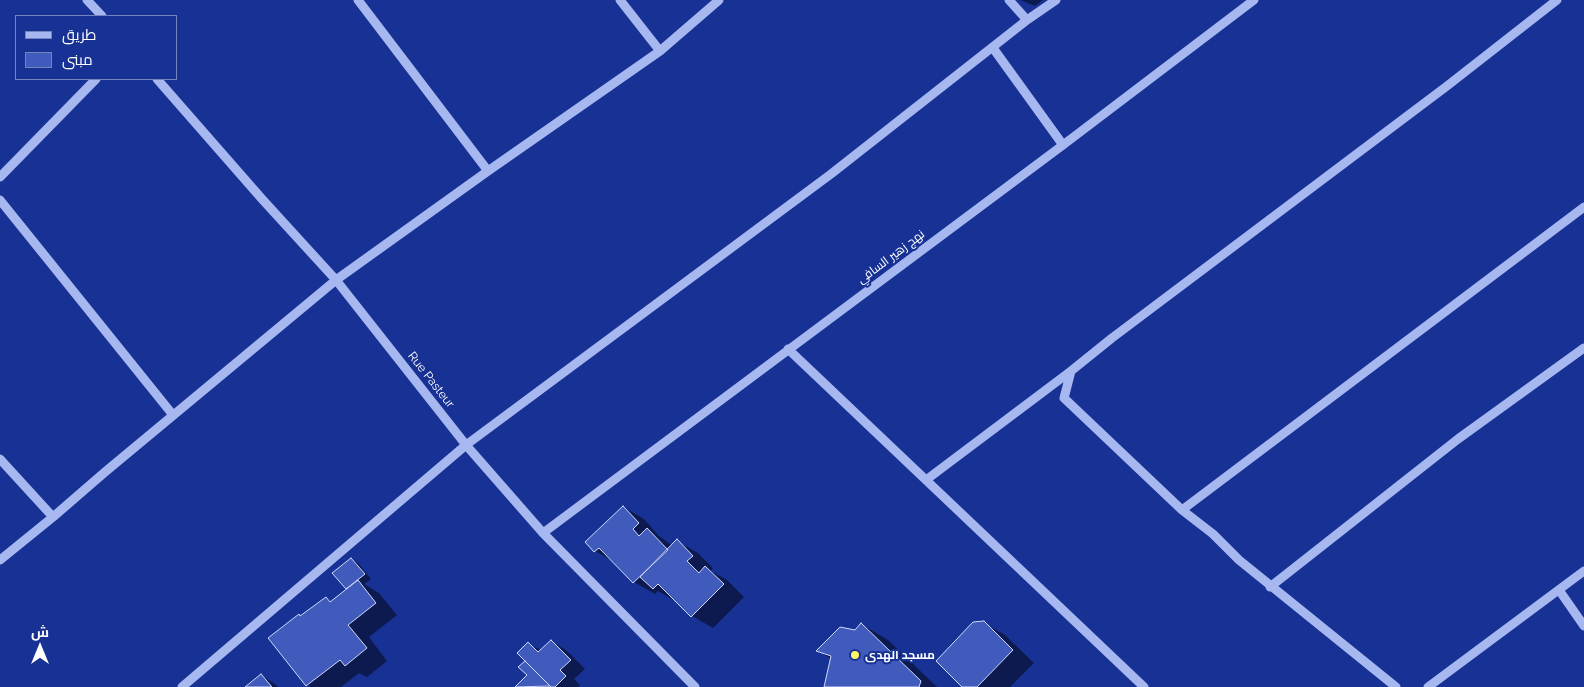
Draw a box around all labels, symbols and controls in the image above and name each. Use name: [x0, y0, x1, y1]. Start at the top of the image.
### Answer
legend: [15, 15, 178, 80]
text: طريق: [62, 26, 96, 44]
text: مبنى: [62, 51, 93, 69]
street label: نهج زهير السافي: [855, 227, 927, 287]
street label: Rue Pasteur: [405, 349, 457, 411]
north arrow: [15, 622, 65, 672]
text: ش: [31, 624, 49, 640]
place label: مسجد الهدى: [865, 648, 935, 662]
marker: مسجد الهدى: [849, 649, 861, 661]

